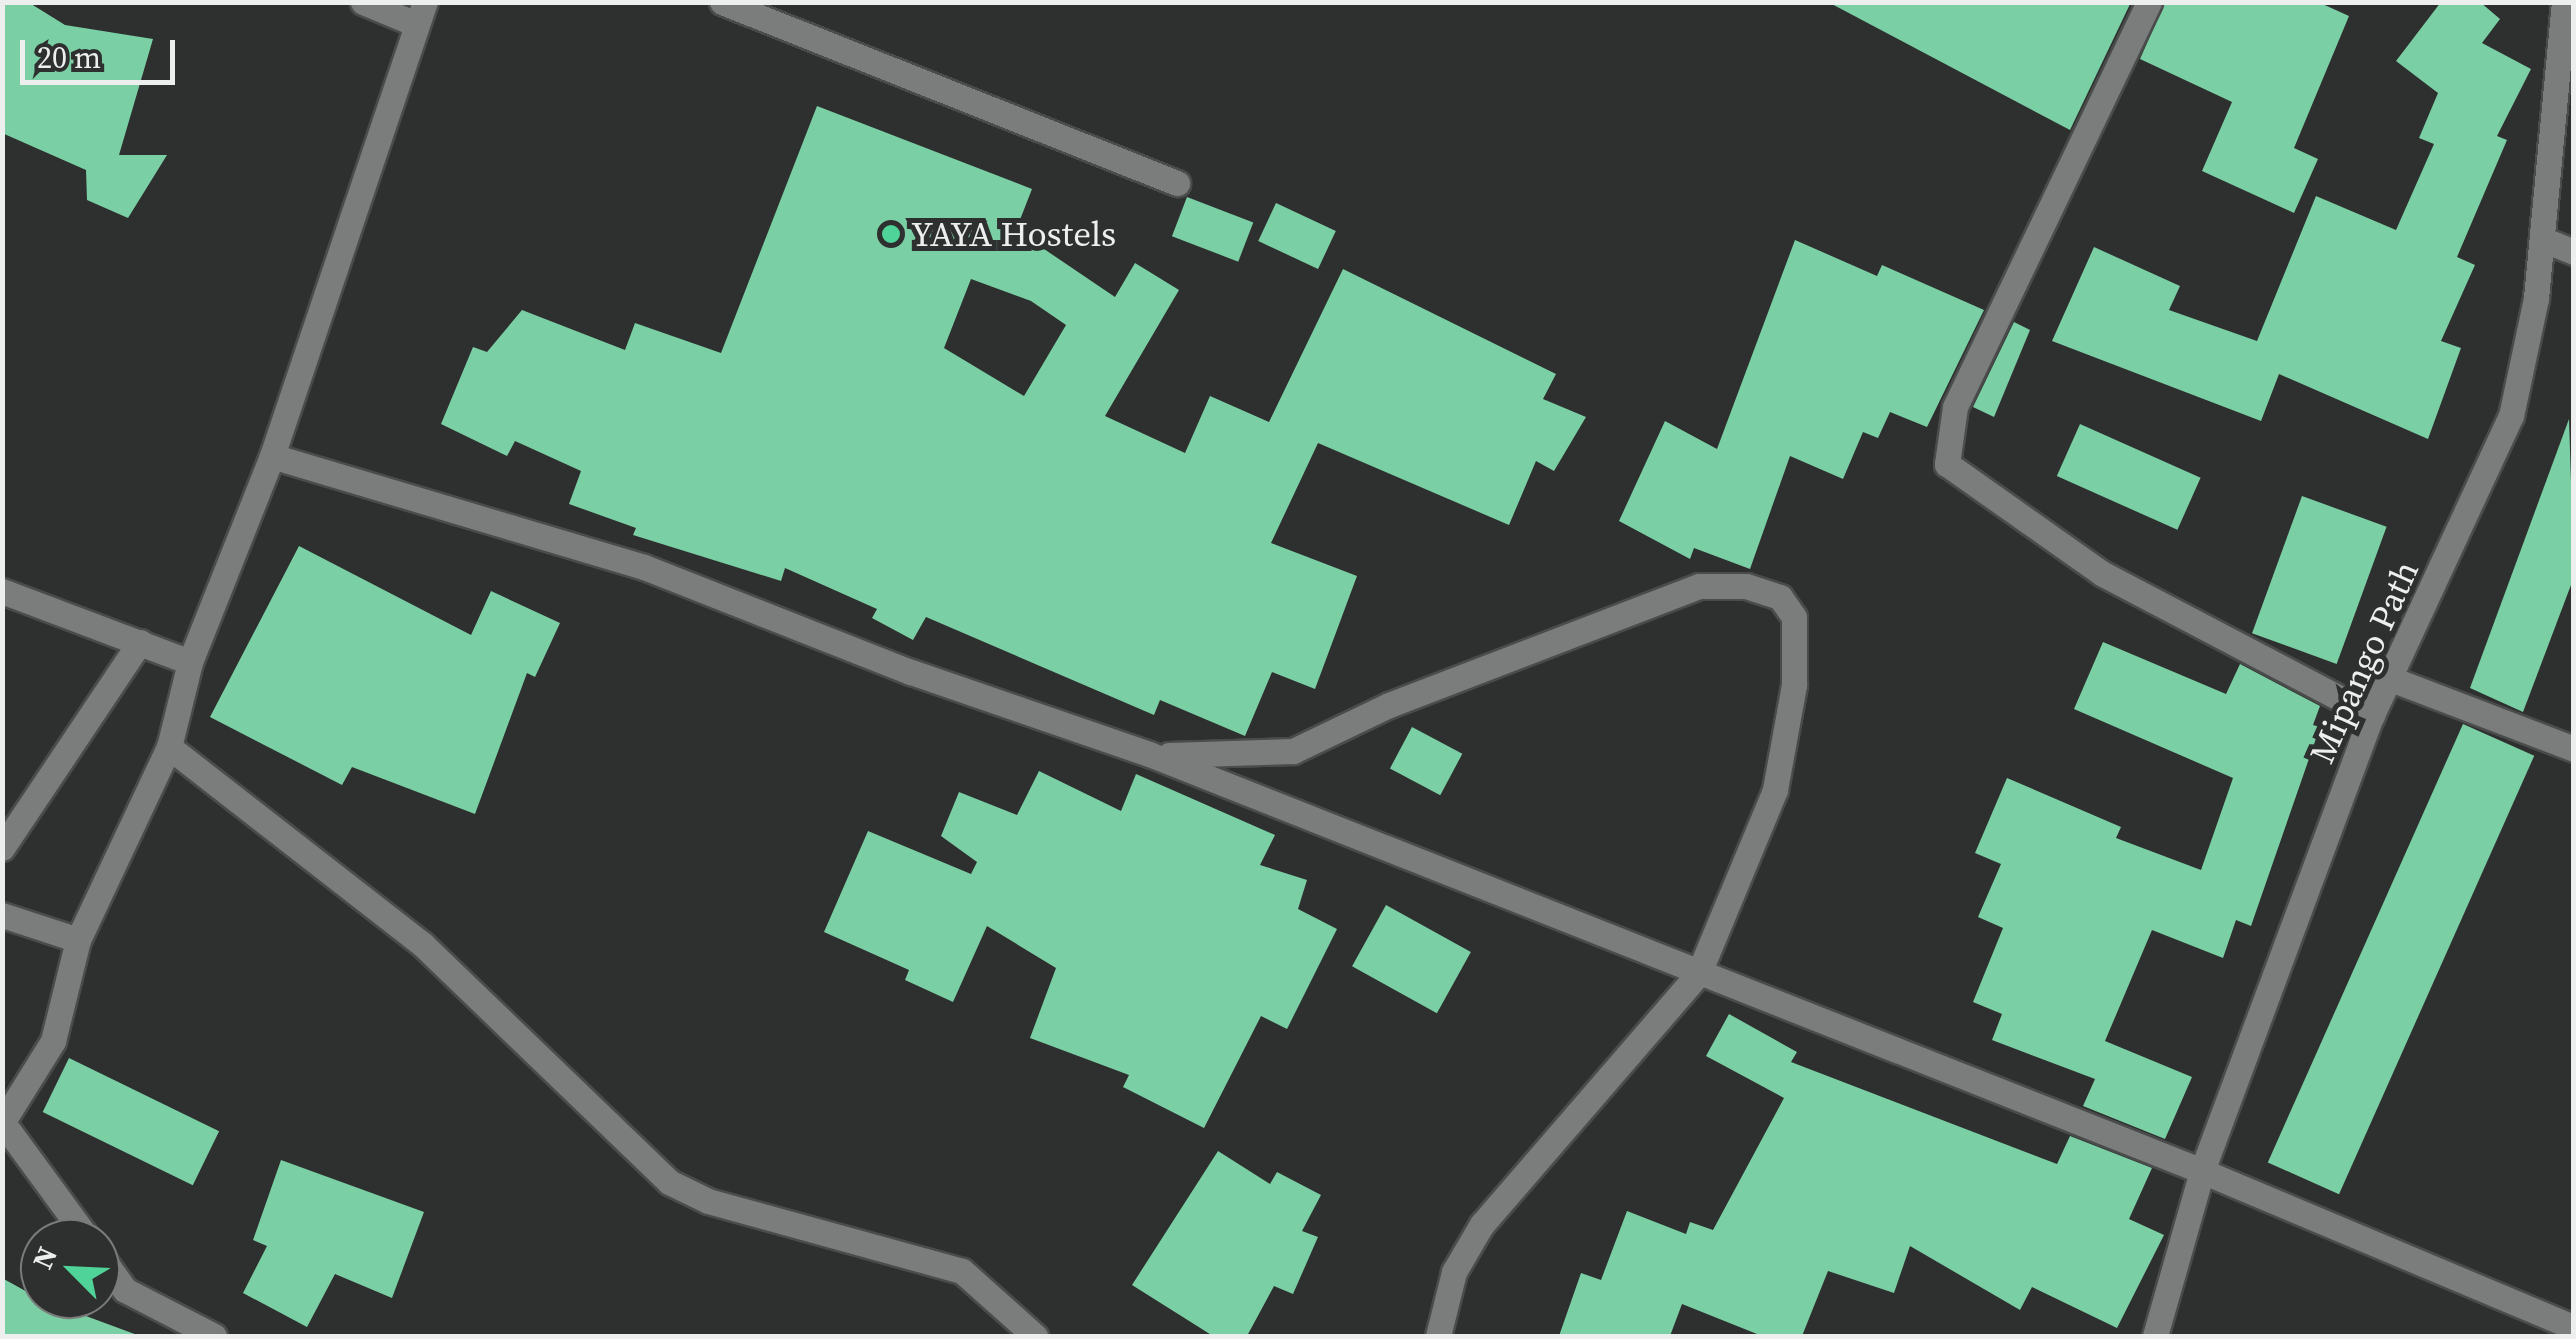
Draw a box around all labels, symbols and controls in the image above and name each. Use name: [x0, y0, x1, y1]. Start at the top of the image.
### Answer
scale bar: [25, 20, 180, 82]
text: 20 m: [37, 37, 101, 78]
place label: YAYA Hostels: [911, 213, 1116, 255]
marker: YAYA Hostels: [880, 223, 902, 245]
street label: Mipango Path: [2301, 554, 2427, 770]
north arrow: [20, 1219, 120, 1319]
text: N: [23, 1241, 66, 1275]

